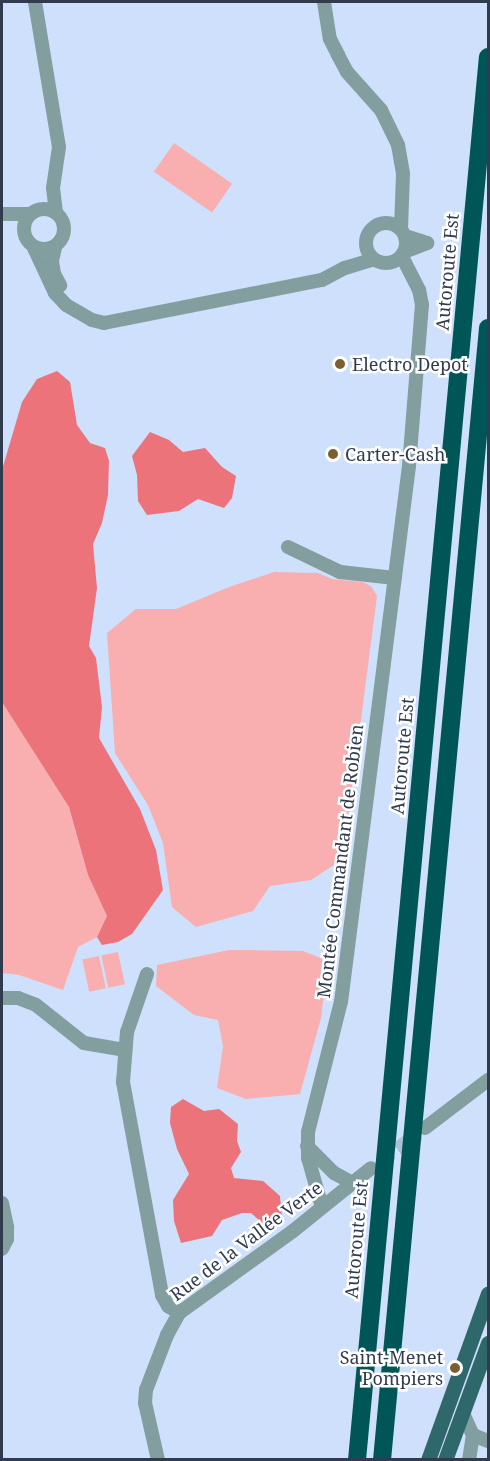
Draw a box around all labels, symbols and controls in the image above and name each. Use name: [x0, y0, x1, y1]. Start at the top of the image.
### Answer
street label: Autoroute Est: [431, 213, 463, 331]
place label: Electro Depot: [352, 353, 468, 375]
marker: Electro Depot: [333, 357, 347, 371]
place label: Carter-Cash: [345, 443, 445, 465]
marker: Carter-Cash: [326, 447, 340, 461]
street label: Autoroute Est: [386, 697, 418, 815]
street label: Montée Commandant de Robien: [312, 723, 368, 999]
street label: Rue de la Vallée Verte: [166, 1177, 326, 1305]
street label: Autoroute Est: [340, 1181, 372, 1299]
place label: Saint-Menet Pompiers: [340, 1347, 443, 1390]
marker: Saint-Menet Pompiers: [448, 1361, 462, 1375]

